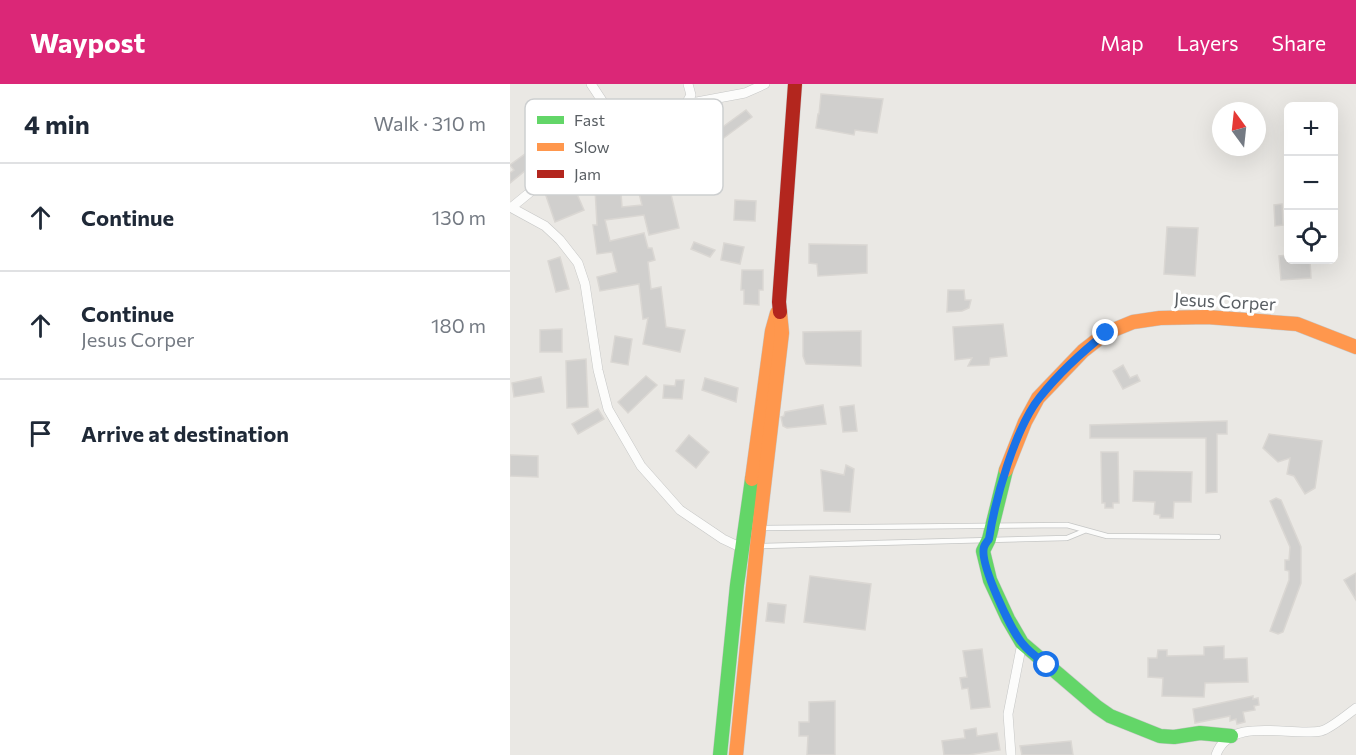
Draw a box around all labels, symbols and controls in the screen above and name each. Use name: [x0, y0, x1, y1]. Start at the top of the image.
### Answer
text: Waypost: [30, 25, 145, 59]
text: Map: [1100, 30, 1144, 55]
text: Layers: [1177, 30, 1239, 55]
text: Share: [1272, 30, 1326, 55]
legend: [525, 99, 723, 195]
north arrow: [1212, 102, 1266, 156]
map controls: [1284, 102, 1338, 264]
button: +: [1284, 102, 1338, 156]
text: 4 min: [24, 108, 90, 139]
text: Fast: [574, 110, 605, 129]
text: Walk · 310 m: [374, 111, 486, 135]
text: Slow: [574, 137, 610, 156]
button: −: [1284, 156, 1338, 210]
text: Jam: [574, 164, 601, 183]
icon: ahead: [24, 201, 57, 234]
text: Continue: [81, 204, 174, 231]
text: 130 m: [432, 205, 486, 229]
button: locate: [1284, 210, 1338, 264]
street label: Jesus Corper: [1173, 287, 1277, 315]
text: Continue: [81, 300, 174, 327]
icon: ahead: [24, 309, 57, 342]
text: 180 m: [431, 313, 486, 337]
route end: [1092, 319, 1118, 345]
text: Jesus Corper: [81, 327, 195, 351]
icon: arrive: [24, 417, 57, 450]
text: Arrive at destination: [81, 420, 289, 447]
route start: [1033, 651, 1059, 677]

